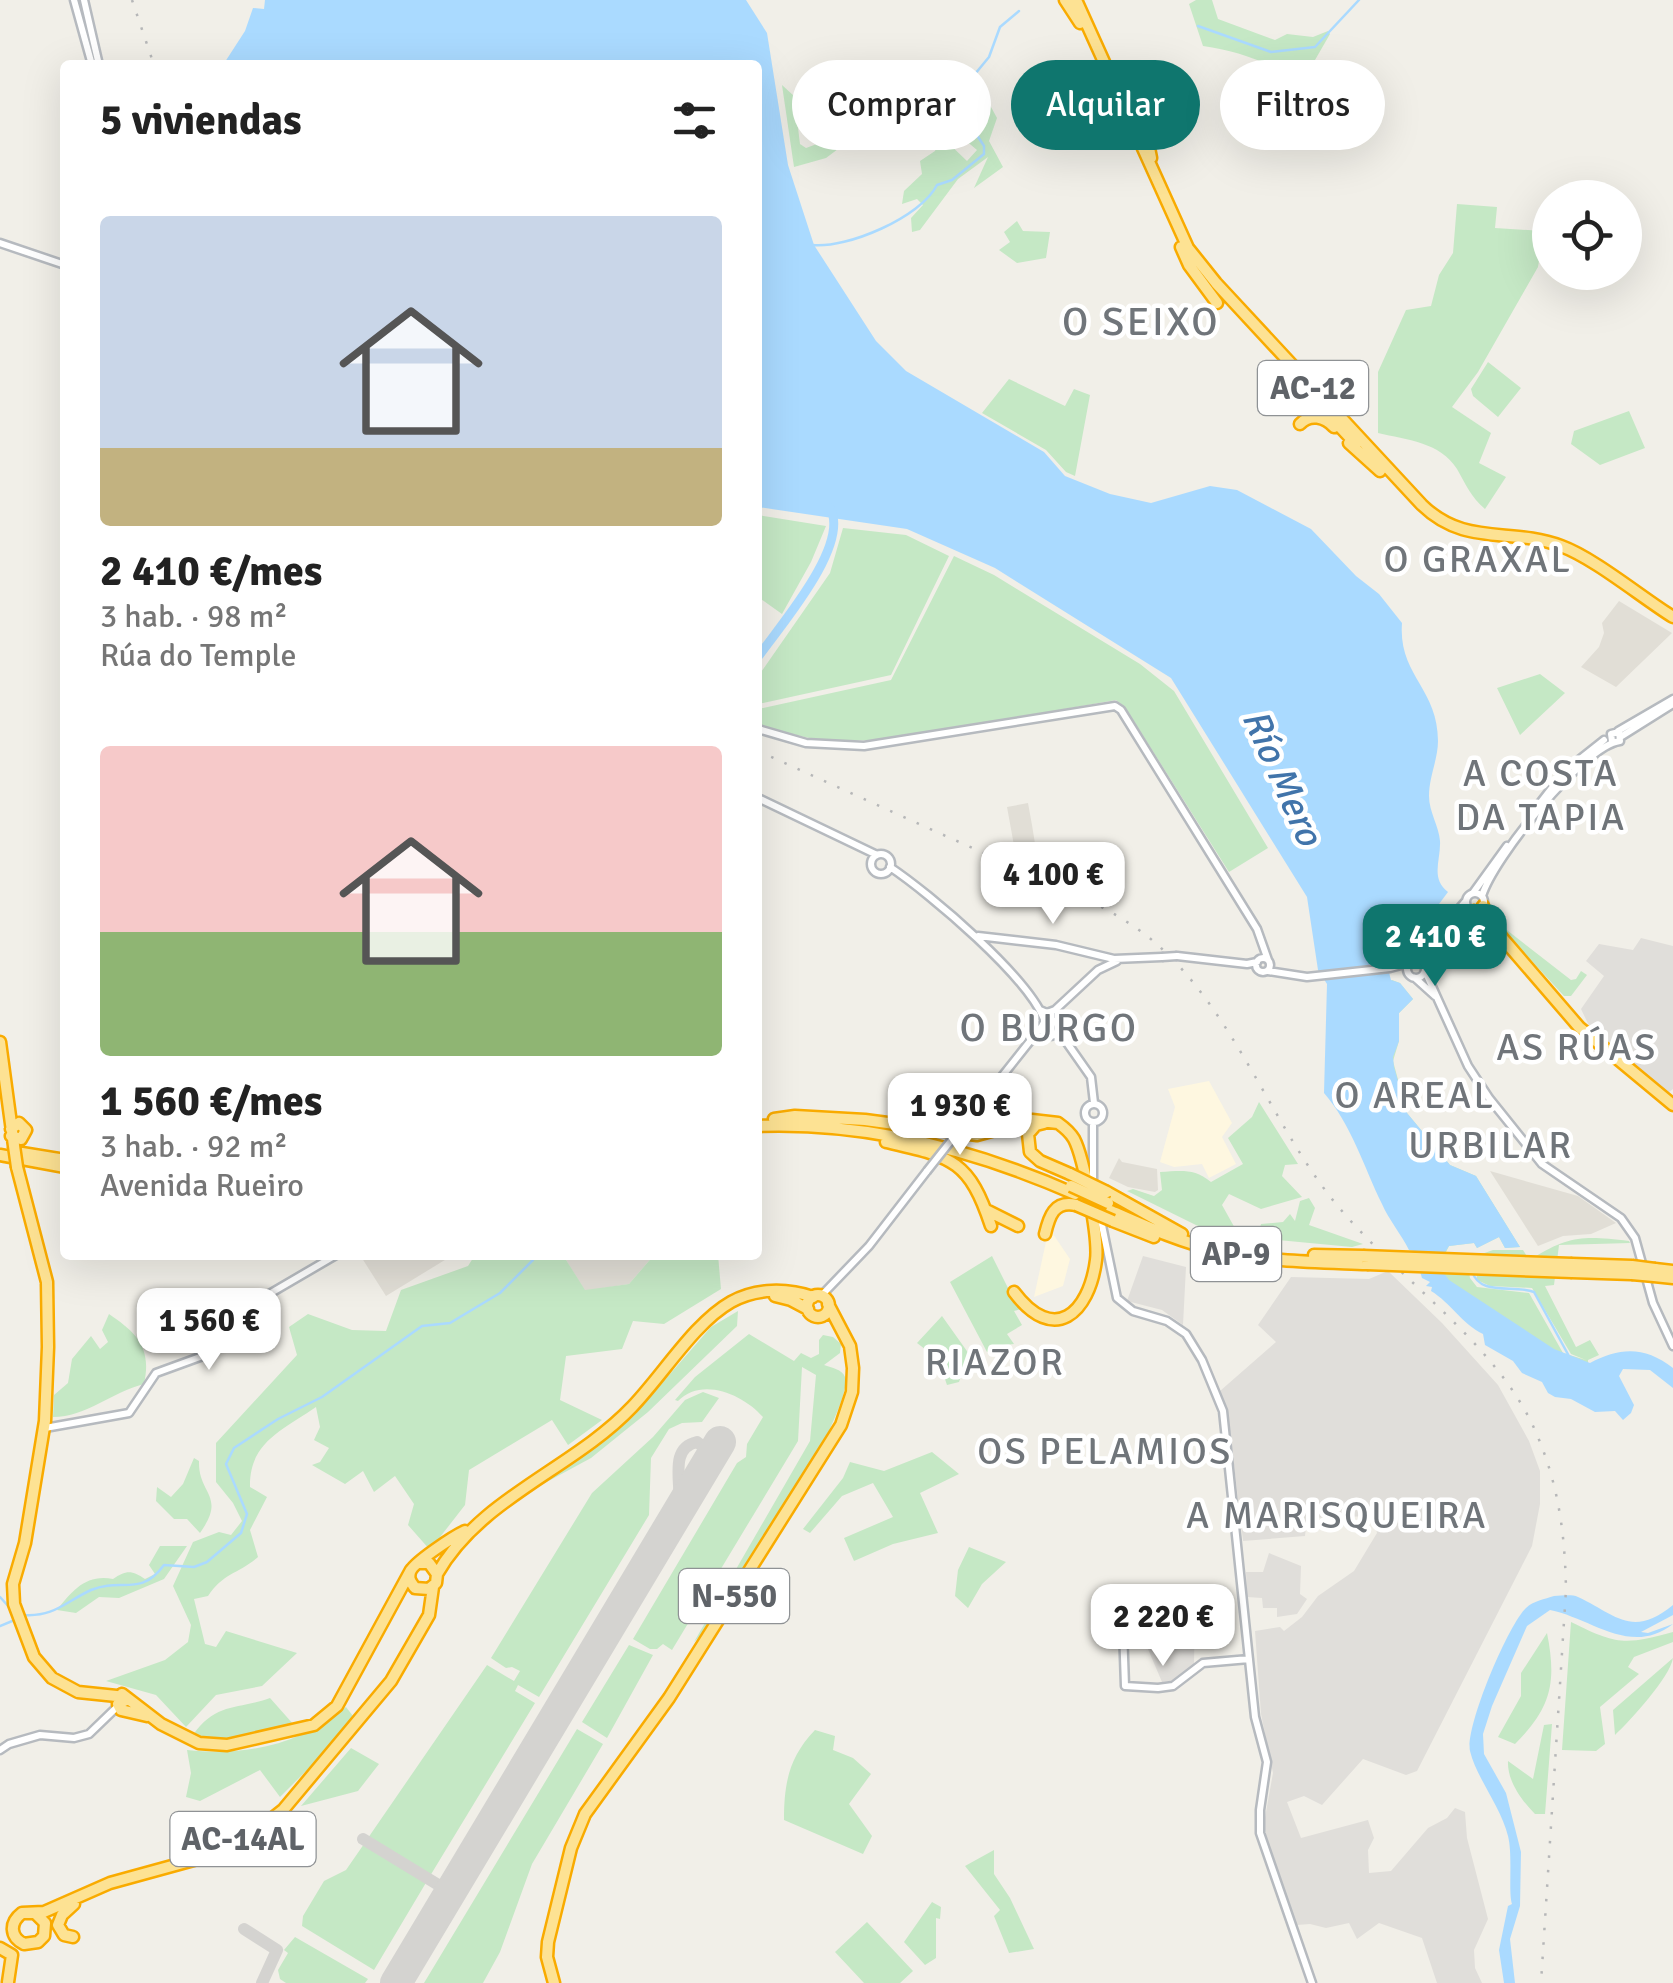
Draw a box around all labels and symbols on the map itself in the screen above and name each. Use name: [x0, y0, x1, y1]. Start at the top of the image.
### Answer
district label: O SEIXO: [1062, 297, 1220, 347]
road number: AC-12: [1258, 361, 1368, 415]
district label: O GRAXAL: [1384, 536, 1572, 583]
water label: Río Mero: [1232, 702, 1334, 855]
district label: A COSTA DA TAPIA: [1455, 750, 1627, 841]
pin: 4 100 €: [961, 842, 1145, 927]
pin: 2 410 €: [1343, 904, 1527, 989]
district label: O BURGO: [959, 1003, 1139, 1053]
district label: AS RÚAS: [1496, 1024, 1658, 1071]
district label: O AREAL: [1334, 1072, 1496, 1119]
pin: 1 930 €: [868, 1073, 1052, 1158]
district label: URBILAR: [1408, 1122, 1574, 1169]
road number: AP-9: [1191, 1227, 1281, 1281]
pin: 1 560 €: [117, 1288, 301, 1373]
district label: RIAZOR: [925, 1339, 1065, 1386]
district label: OS PELAMIOS: [977, 1428, 1233, 1475]
district label: A MARISQUEIRA: [1186, 1492, 1488, 1539]
road number: N-550: [679, 1569, 789, 1623]
pin: 2 220 €: [1071, 1584, 1255, 1669]
road number: AC-14AL: [170, 1812, 316, 1866]

